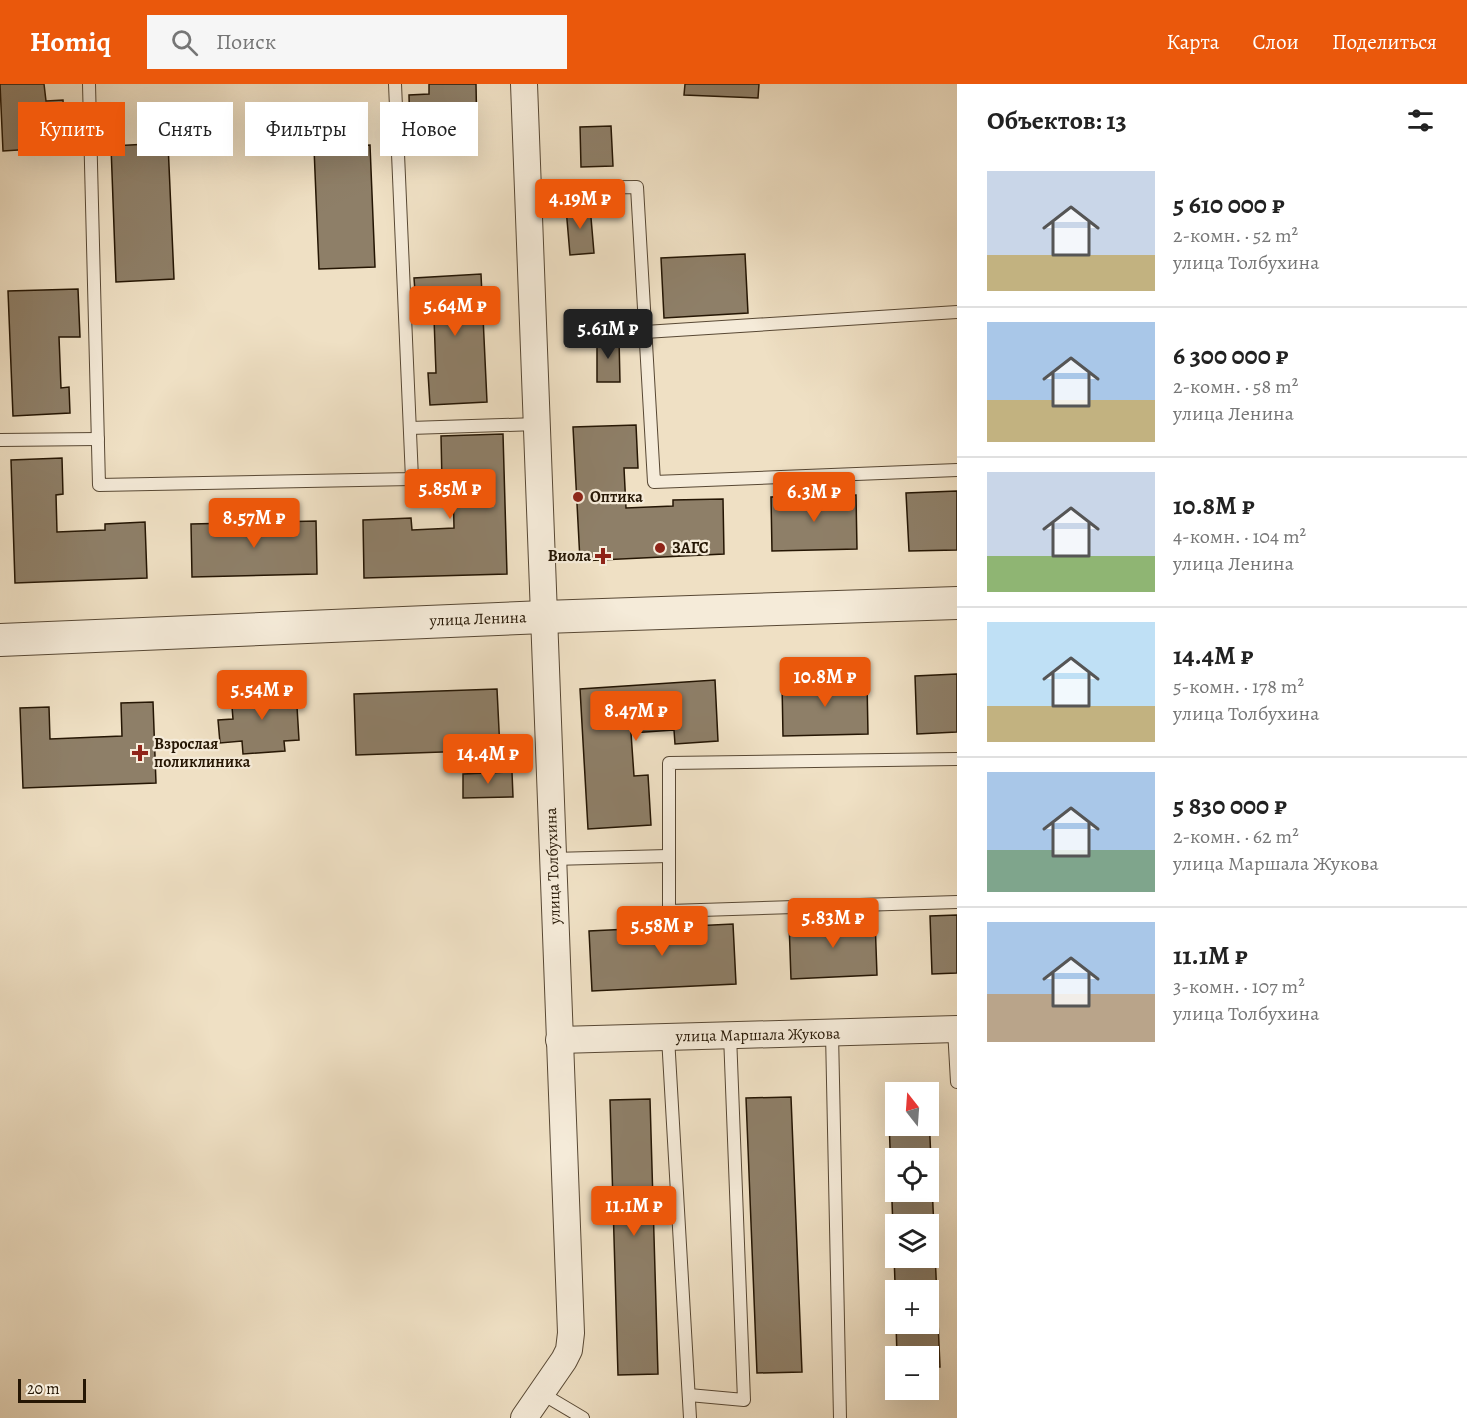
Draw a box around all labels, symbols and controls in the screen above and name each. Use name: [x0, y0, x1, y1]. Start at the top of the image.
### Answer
search box: [147, 15, 567, 69]
text: Homiq: [30, 23, 111, 61]
icon: search: [168, 26, 201, 59]
text: Поиск: [216, 27, 276, 57]
text: Карта: [1166, 28, 1219, 56]
text: Слои: [1252, 28, 1299, 56]
text: Поделиться: [1332, 28, 1437, 56]
chip: Купить: [18, 102, 125, 156]
chip: Снять: [137, 102, 233, 156]
chip: Фильтры: [245, 102, 368, 156]
chip: Новое: [380, 102, 478, 156]
text: Объектов: 13: [987, 103, 1127, 138]
icon: filters: [1404, 104, 1437, 137]
pin: 4.19M ₽: [525, 179, 635, 230]
text: 4.19M ₽: [549, 185, 611, 212]
text: 5 610 000 ₽: [1173, 187, 1285, 222]
icon: home: [1035, 195, 1107, 267]
text: 2-комн. · 52 m²: [1173, 222, 1298, 249]
text: улица Толбухина: [1173, 249, 1319, 276]
pin: 5.64M ₽: [400, 286, 510, 337]
text: 5.64M ₽: [423, 292, 487, 319]
pin: 5.61M ₽: [553, 309, 663, 360]
text: 5.61M ₽: [578, 315, 639, 342]
text: 6 300 000 ₽: [1173, 338, 1289, 373]
icon: home: [1035, 346, 1107, 418]
text: 2-комн. · 58 m²: [1173, 373, 1298, 400]
text: улица Ленина: [1173, 400, 1294, 427]
pin: 5.85M ₽: [395, 469, 505, 520]
pin: 6.3M ₽: [765, 472, 863, 523]
text: 5.85M ₽: [419, 475, 481, 502]
text: 6.3M ₽: [787, 478, 841, 505]
place label: Оптика: [590, 486, 643, 508]
text: 10.8M ₽: [1173, 488, 1255, 523]
marker: Оптика: [571, 490, 585, 504]
icon: home: [1035, 496, 1107, 568]
pin: 8.57M ₽: [199, 498, 309, 549]
text: 8.57M ₽: [223, 504, 285, 531]
text: 4-комн. · 104 m²: [1173, 523, 1306, 550]
place label: ЗАГС: [672, 537, 709, 559]
marker: ЗАГС: [653, 541, 667, 555]
place label: Виола: [548, 545, 591, 567]
marker: Виола: [596, 549, 610, 563]
text: улица Ленина: [1173, 550, 1294, 577]
street label: улица Ленина: [428, 606, 527, 632]
text: 14.4M ₽: [1173, 638, 1254, 673]
icon: home: [1035, 646, 1107, 718]
pin: 10.8M ₽: [770, 657, 880, 708]
text: 10.8M ₽: [794, 663, 856, 690]
pin: 5.54M ₽: [207, 670, 317, 721]
text: 5-комн. · 178 m²: [1173, 673, 1304, 700]
text: 5.54M ₽: [231, 676, 293, 703]
pin: 8.47M ₽: [581, 691, 691, 742]
text: 8.47M ₽: [604, 697, 668, 724]
text: улица Толбухина: [1173, 700, 1319, 727]
place label: Взрослая поликлиника: [154, 733, 251, 773]
pin: 14.4M ₽: [433, 734, 543, 785]
text: 14.4M ₽: [457, 740, 519, 767]
marker: Взрослая поликлиника: [131, 744, 149, 762]
text: 5 830 000 ₽: [1173, 788, 1287, 823]
icon: home: [1035, 796, 1107, 868]
street label: улица Толбухина: [540, 806, 566, 926]
text: 2-комн. · 62 m²: [1173, 823, 1299, 850]
text: улица Маршала Жукова: [1173, 850, 1379, 877]
pin: 5.83M ₽: [778, 898, 888, 949]
text: 5.83M ₽: [802, 904, 864, 931]
pin: 5.58M ₽: [607, 906, 717, 957]
text: 5.58M ₽: [631, 912, 693, 939]
text: 11.1M ₽: [1173, 938, 1248, 973]
icon: home: [1035, 946, 1107, 1018]
text: 3-комн. · 107 m²: [1173, 973, 1305, 1000]
text: улица Толбухина: [1173, 1000, 1319, 1027]
street label: улица Маршала Жукова: [675, 1023, 841, 1047]
north arrow: [885, 1082, 939, 1136]
map controls: [885, 1082, 939, 1400]
button: locate: [885, 1148, 939, 1202]
pin: 11.1M ₽: [579, 1186, 689, 1237]
text: 11.1M ₽: [605, 1192, 663, 1219]
button: layers: [885, 1214, 939, 1268]
button: +: [885, 1280, 939, 1334]
button: −: [885, 1346, 939, 1400]
scale bar: [18, 1376, 86, 1404]
text: 20 m: [27, 1378, 60, 1400]

